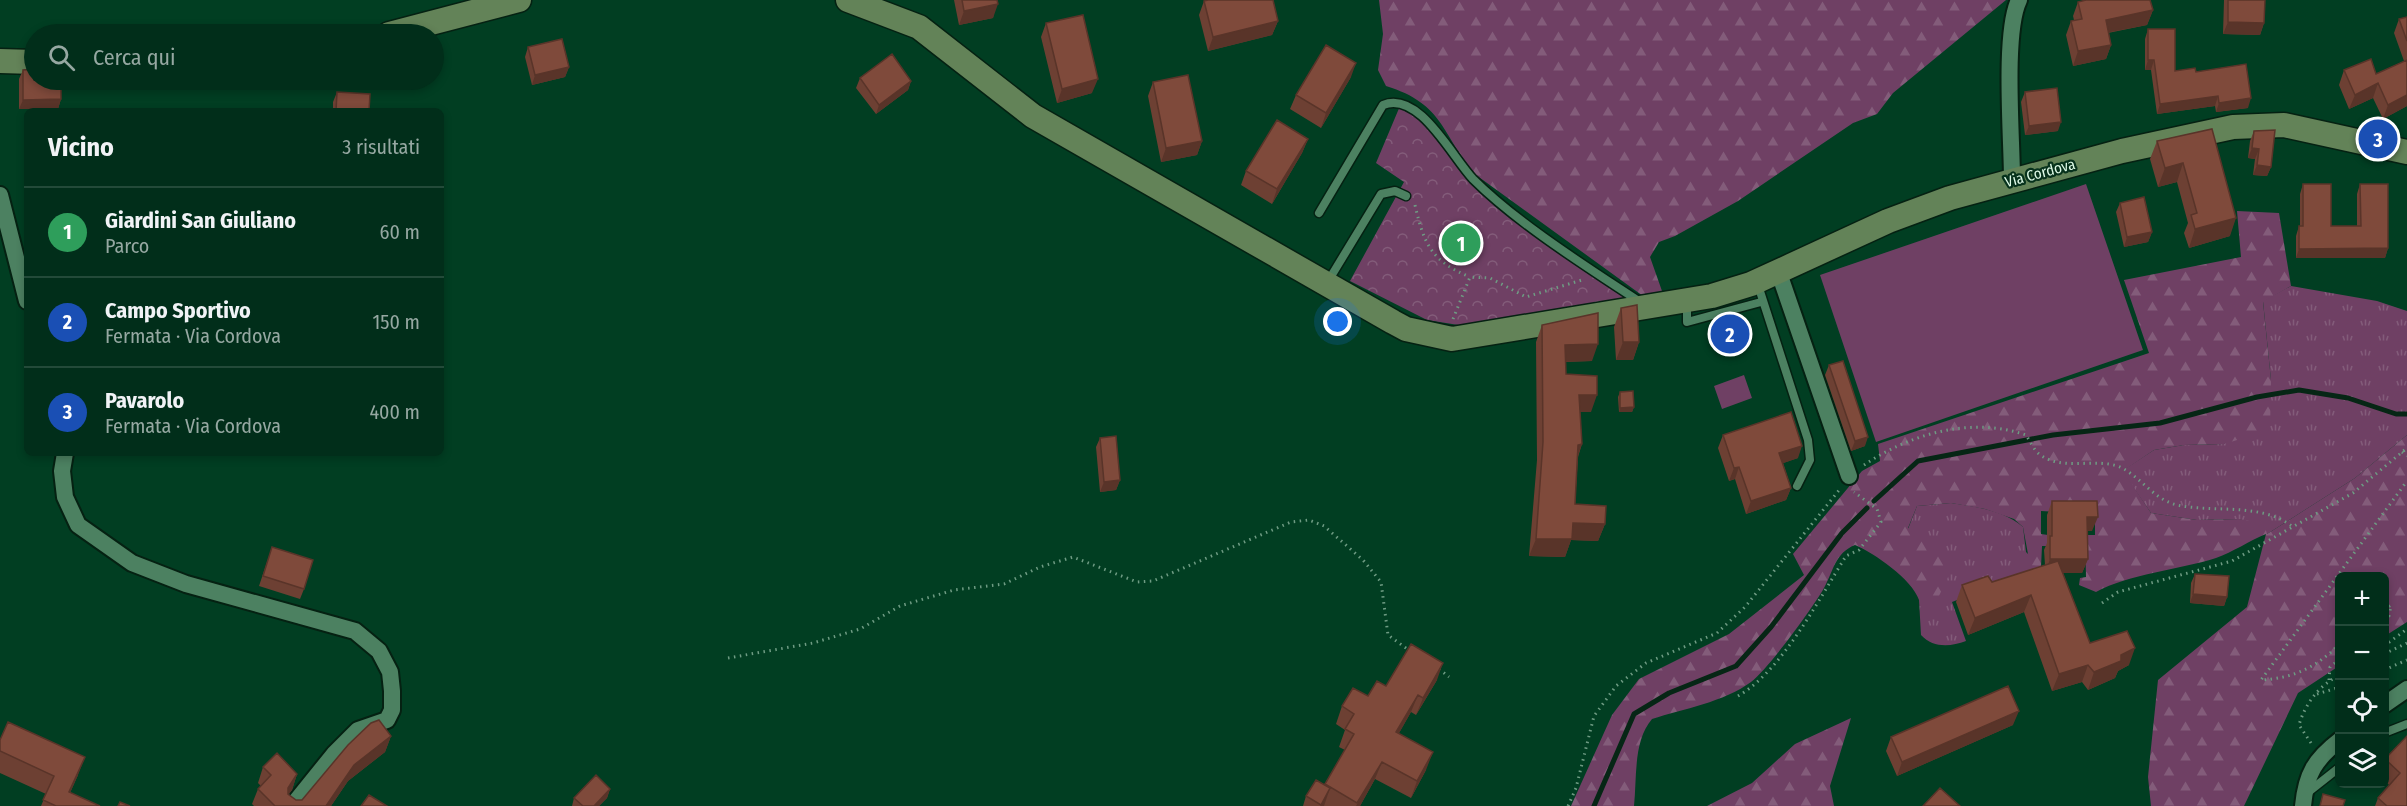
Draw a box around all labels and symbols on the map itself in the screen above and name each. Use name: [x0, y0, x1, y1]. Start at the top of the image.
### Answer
pin: 3: [2358, 116, 2398, 162]
street label: Via Cordova: [2003, 155, 2077, 191]
pin: 1: [1442, 220, 1480, 266]
your location: [1323, 307, 1352, 336]
pin: 2: [1710, 312, 1750, 356]

